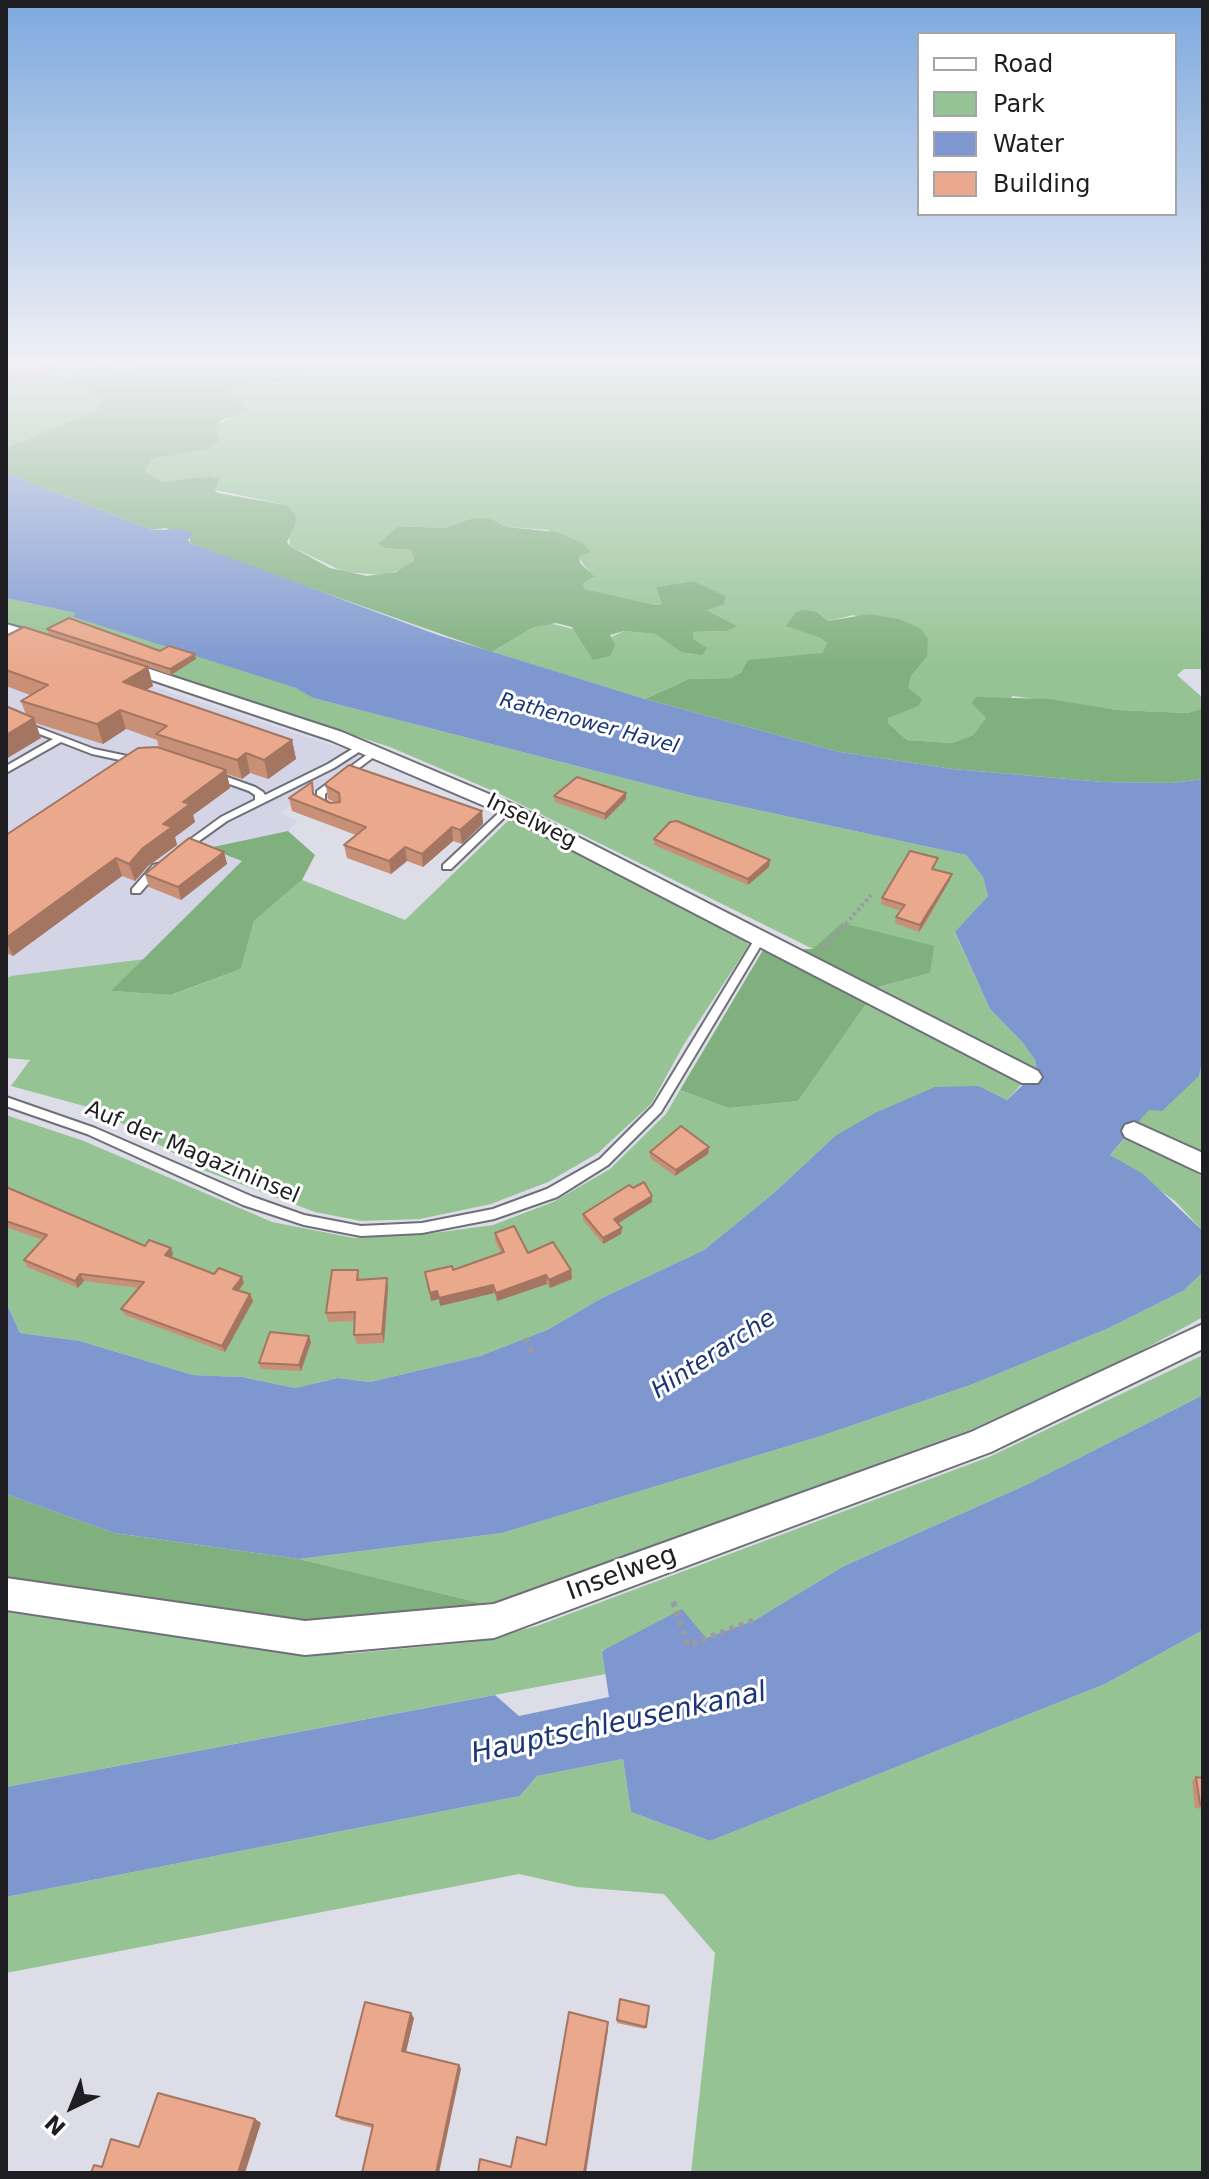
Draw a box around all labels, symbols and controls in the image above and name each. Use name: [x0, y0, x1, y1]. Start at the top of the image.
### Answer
legend: [917, 32, 1177, 216]
text: Road: [993, 50, 1053, 78]
text: Park: [993, 90, 1045, 118]
text: Water: [993, 130, 1064, 158]
text: Building: [993, 170, 1090, 198]
water label: Rathenower Havel: [497, 689, 681, 759]
street label: Inselweg: [482, 789, 580, 855]
street label: Auf der Magazininsel: [81, 1096, 303, 1210]
water label: Hinterarche: [647, 1304, 781, 1406]
street label: Inselweg: [563, 1540, 681, 1608]
water label: Hauptschleusenkanal: [468, 1676, 770, 1772]
north arrow: [32, 2067, 112, 2147]
text: N: [40, 2109, 71, 2140]

